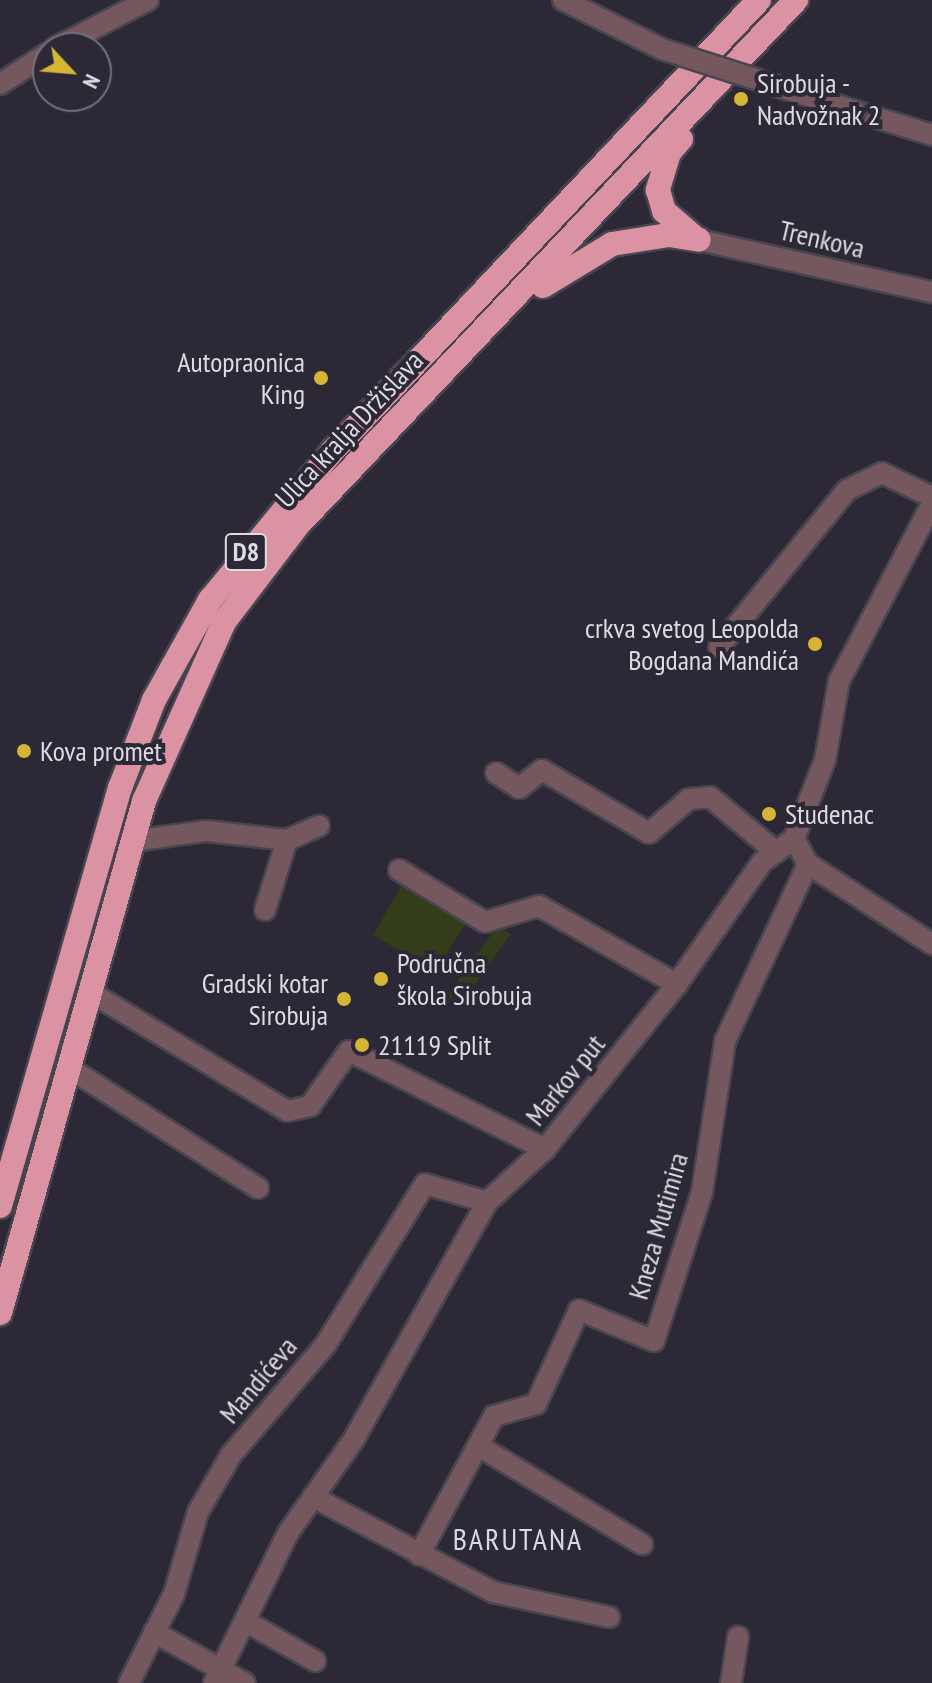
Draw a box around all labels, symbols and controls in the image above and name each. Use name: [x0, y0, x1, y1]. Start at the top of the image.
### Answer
north arrow: [32, 32, 112, 112]
place label: Sirobuja - Nadvožnak 2: [757, 66, 881, 132]
text: N: [77, 70, 107, 93]
marker: Sirobuja - Nadvožnak 2: [732, 90, 750, 108]
street label: Trenkova: [776, 213, 868, 265]
street label: Ulica kralja Držislava: [268, 344, 430, 514]
place label: Autopraonica King: [177, 345, 305, 411]
marker: Autopraonica King: [312, 369, 330, 387]
road number: D8: [224, 530, 268, 574]
place label: crkva svetog Leopolda Bogdana Mandića: [585, 611, 799, 677]
marker: crkva svetog Leopolda Bogdana Mandića: [806, 635, 824, 653]
place label: Kova promet: [40, 734, 162, 768]
marker: Kova promet: [15, 742, 33, 760]
place label: Studenac: [785, 797, 874, 831]
marker: Studenac: [760, 805, 778, 823]
place label: Područna škola Sirobuja: [397, 946, 532, 1012]
place label: Gradski kotar Sirobuja: [202, 966, 328, 1032]
marker: Područna škola Sirobuja: [372, 970, 390, 988]
marker: Gradski kotar Sirobuja: [335, 990, 353, 1008]
street label: Markov put: [518, 1027, 612, 1133]
place label: 21119 Split: [378, 1028, 491, 1062]
marker: 21119 Split: [353, 1036, 371, 1054]
street label: Kneza Mutimira: [621, 1149, 695, 1303]
street label: Mandićeva: [212, 1330, 304, 1430]
district label: BARUTANA: [453, 1521, 583, 1557]

